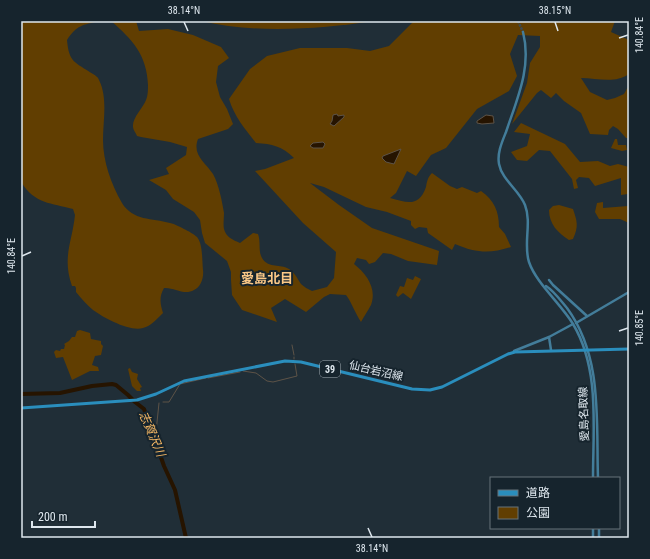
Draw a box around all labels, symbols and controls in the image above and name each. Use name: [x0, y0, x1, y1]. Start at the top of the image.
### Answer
text: 38.14°N: [168, 5, 200, 16]
text: 38.15°N: [539, 5, 571, 16]
text: 140.84°E: [634, 17, 645, 53]
text: 140.84°E: [6, 238, 17, 274]
district label: 愛島北目: [241, 271, 293, 286]
text: 140.85°E: [634, 310, 645, 346]
street label: 仙台岩沼線: [348, 358, 404, 384]
road number: 39: [320, 361, 340, 377]
street label: 愛島名取線: [577, 386, 591, 442]
water label: 志賀沢川: [136, 409, 169, 461]
legend: [490, 477, 620, 529]
text: 道路: [526, 486, 550, 500]
scale bar: [32, 503, 95, 529]
text: 公園: [526, 506, 550, 520]
text: 200 m: [38, 510, 68, 524]
text: 38.14°N: [356, 543, 388, 554]

